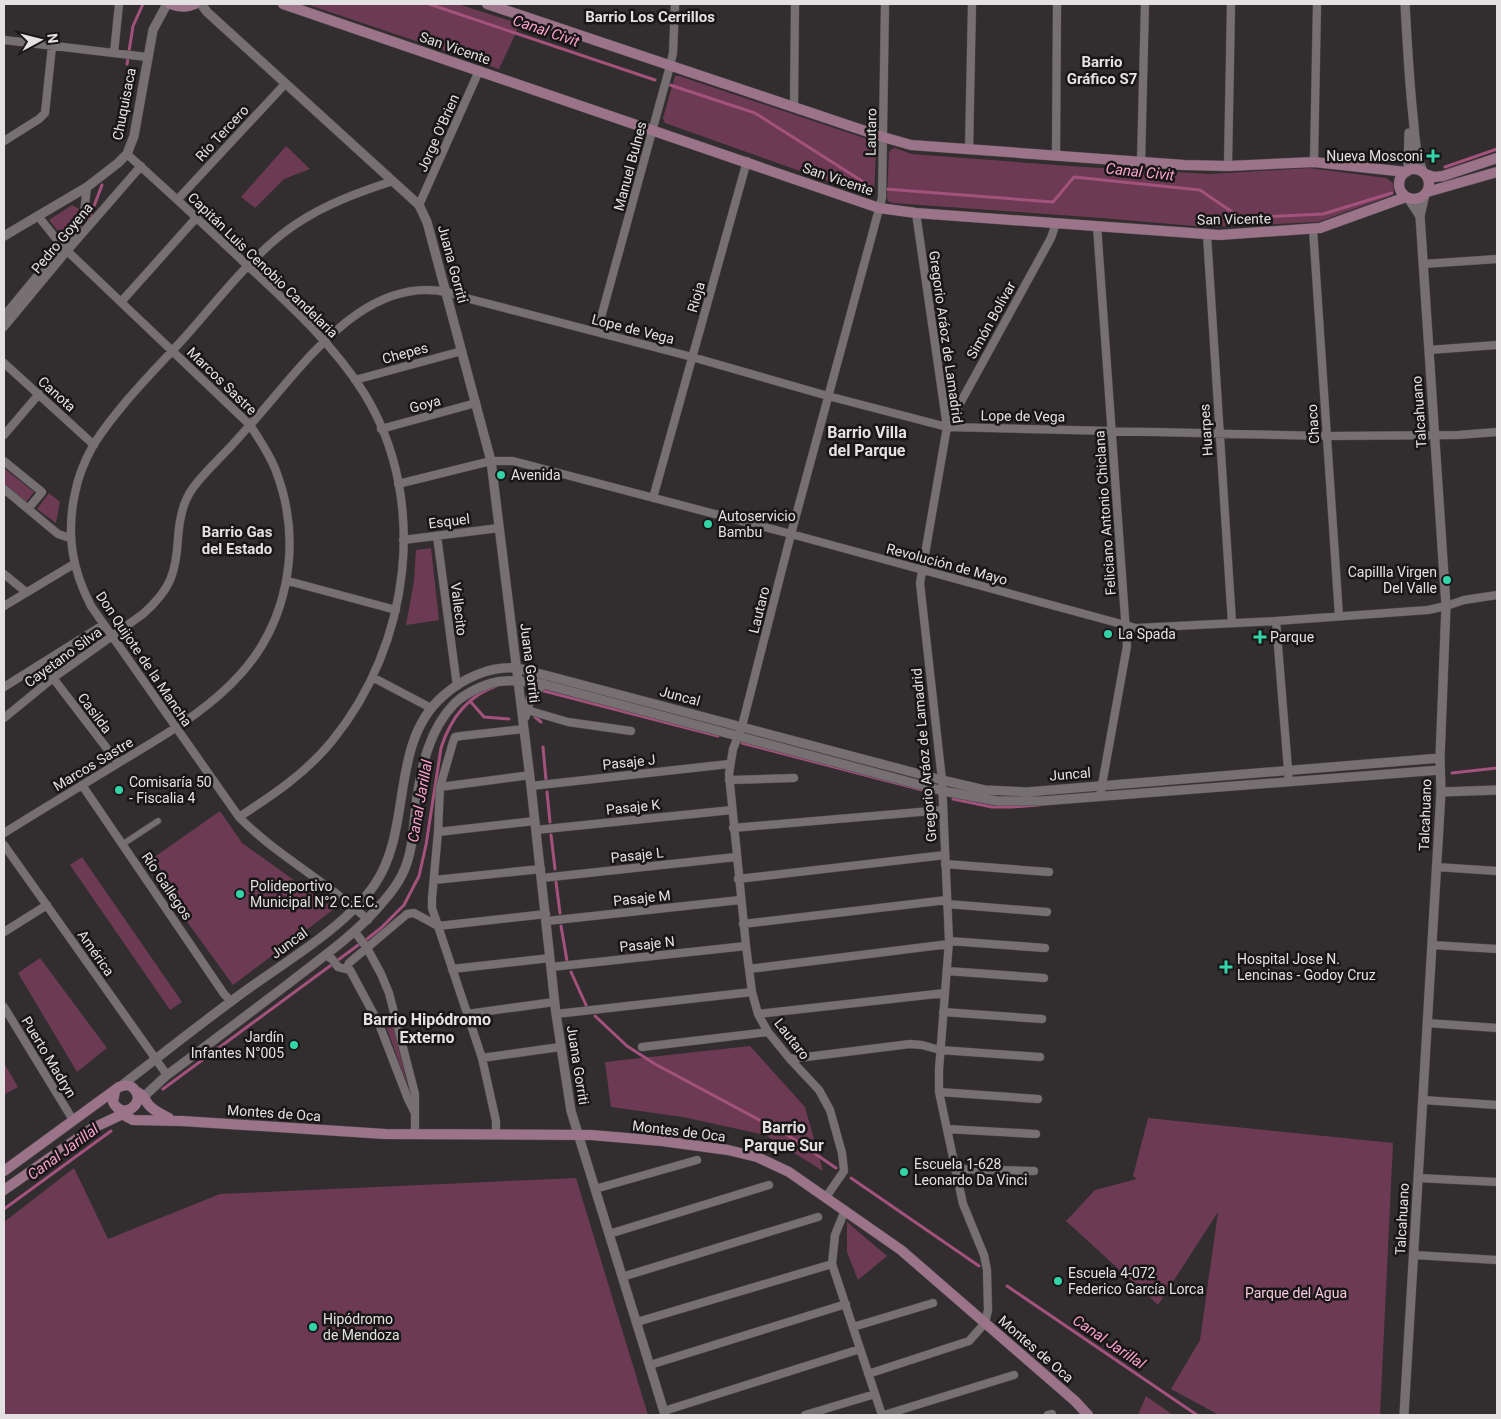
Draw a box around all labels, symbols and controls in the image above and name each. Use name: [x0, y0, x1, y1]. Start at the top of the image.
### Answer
district label: Barrio Los Cerrillos: [585, 8, 715, 26]
water label: Canal Civit: [510, 11, 582, 51]
north arrow: [15, 15, 65, 65]
street label: San Vicente: [417, 28, 493, 68]
text: N: [44, 33, 61, 44]
district label: Barrio Gráfico S7: [1067, 53, 1137, 88]
street label: Chuquisaca: [109, 66, 139, 142]
street label: Jorge O'Brien: [414, 92, 462, 174]
street label: Río Tercero: [192, 102, 252, 164]
street label: Lautaro: [863, 108, 879, 156]
street label: Manuel Bulnes: [610, 120, 650, 212]
place label: Nueva Mosconi: [1326, 148, 1423, 164]
marker: Nueva Mosconi: [1427, 150, 1439, 162]
street label: San Vicente: [800, 159, 876, 199]
water label: Canal Civit: [1105, 159, 1175, 185]
street label: Capitán Luis Cenobio Candelaria: [185, 189, 341, 341]
street label: Pedro Goyena: [28, 200, 96, 276]
street label: San Vicente: [1197, 210, 1271, 228]
street label: Juana Gorriti: [435, 223, 471, 305]
street label: Gregorio Aráoz de Lamadrid: [926, 250, 966, 424]
street label: Simón Bolívar: [963, 278, 1019, 361]
street label: Rioja: [684, 280, 708, 314]
street label: Lope de Vega: [590, 311, 676, 347]
street label: Chepes: [380, 339, 430, 367]
street label: Marcos Sastre: [184, 344, 260, 418]
street label: Canota: [35, 373, 79, 415]
street label: Talcahuano: [1408, 375, 1430, 449]
street label: Goya: [408, 392, 442, 416]
street label: Huarpes: [1196, 403, 1216, 457]
street label: Chaco: [1304, 404, 1322, 444]
street label: Lope de Vega: [981, 407, 1065, 425]
district label: Barrio Villa del Parque: [827, 423, 907, 460]
street label: Feliciano Antonio Chiclana: [1091, 430, 1119, 596]
place label: Avenida: [511, 467, 561, 483]
marker: Avenida: [495, 469, 507, 481]
place label: Autoservicio Bambu: [718, 508, 796, 540]
street label: Esquel: [427, 511, 471, 531]
marker: Autoservicio Bambu: [702, 518, 714, 530]
district label: Barrio Gas del Estado: [202, 523, 273, 558]
street label: Revolución de Mayo: [885, 540, 1009, 588]
place label: Capillla Virgen Del Valle: [1348, 564, 1437, 596]
marker: Capillla Virgen Del Valle: [1441, 574, 1453, 586]
street label: Vallecito: [448, 581, 470, 637]
street label: Lautaro: [745, 585, 773, 635]
street label: Don Quijote de la Mancha: [93, 588, 195, 730]
street label: Juana Gorriti: [517, 622, 543, 704]
street label: Cayetano Silva: [21, 624, 105, 690]
place label: La Spada: [1118, 626, 1176, 642]
marker: La Spada: [1102, 628, 1114, 640]
place label: Parque: [1270, 629, 1314, 645]
marker: Parque: [1254, 631, 1266, 643]
street label: Gregorio Aráoz de Lamadrid: [908, 667, 940, 843]
street label: Juncal: [658, 683, 702, 709]
street label: Casilda: [75, 690, 115, 736]
street label: Marcos Sastre: [50, 734, 136, 794]
street label: Pasaje J: [602, 751, 656, 773]
water label: Canal Jarillal: [404, 758, 436, 844]
street label: Juncal: [1049, 764, 1091, 784]
place label: Comisaría 50 - Fiscalia 4: [129, 774, 212, 806]
street label: Talcahuano: [1416, 779, 1434, 851]
marker: Comisaría 50 - Fiscalia 4: [113, 784, 125, 796]
street label: Pasaje K: [605, 796, 661, 818]
street label: Pasaje L: [610, 844, 665, 866]
street label: Río Gallegos: [139, 849, 195, 923]
place label: Polideportivo Municipal N°2 C.E.C.: [250, 878, 378, 910]
street label: Pasaje M: [612, 887, 672, 909]
marker: Polideportivo Municipal N°2 C.E.C.: [234, 888, 246, 900]
street label: Juncal: [267, 924, 311, 962]
street label: América: [75, 927, 117, 979]
street label: Pasaje N: [619, 933, 675, 955]
place label: Hospital Jose N. Lencinas - Godoy Cruz: [1237, 951, 1376, 983]
marker: Hospital Jose N. Lencinas - Godoy Cruz: [1219, 960, 1233, 974]
district label: Barrio Hipódromo Externo: [363, 1010, 491, 1047]
street label: Puerto Madryn: [18, 1013, 80, 1101]
street label: Lautaro: [771, 1015, 813, 1063]
street label: Juana Gorriti: [564, 1024, 592, 1106]
place label: Jardín Infantes N°005: [191, 1029, 284, 1061]
marker: Jardín Infantes N°005: [288, 1039, 300, 1051]
street label: Montes de Oca: [227, 1102, 321, 1124]
street label: Montes de Oca: [631, 1117, 727, 1145]
district label: Barrio Parque Sur: [744, 1118, 824, 1155]
water label: Canal Jarillal: [24, 1120, 102, 1184]
place label: Escuela 1-628 Leonardo Da Vinci: [914, 1156, 1027, 1188]
marker: Escuela 1-628 Leonardo Da Vinci: [898, 1166, 910, 1178]
street label: Talcahuano: [1392, 1182, 1412, 1256]
place label: Escuela 4-072 Federico García Lorca: [1068, 1265, 1204, 1297]
marker: Escuela 4-072 Federico García Lorca: [1052, 1275, 1064, 1287]
park label: Parque del Agua: [1245, 1285, 1347, 1301]
place label: Hipódromo de Mendoza: [323, 1311, 400, 1343]
water label: Canal Jarillal: [1069, 1311, 1149, 1373]
street label: Montes de Oca: [995, 1312, 1077, 1386]
marker: Hipódromo de Mendoza: [307, 1321, 319, 1333]

